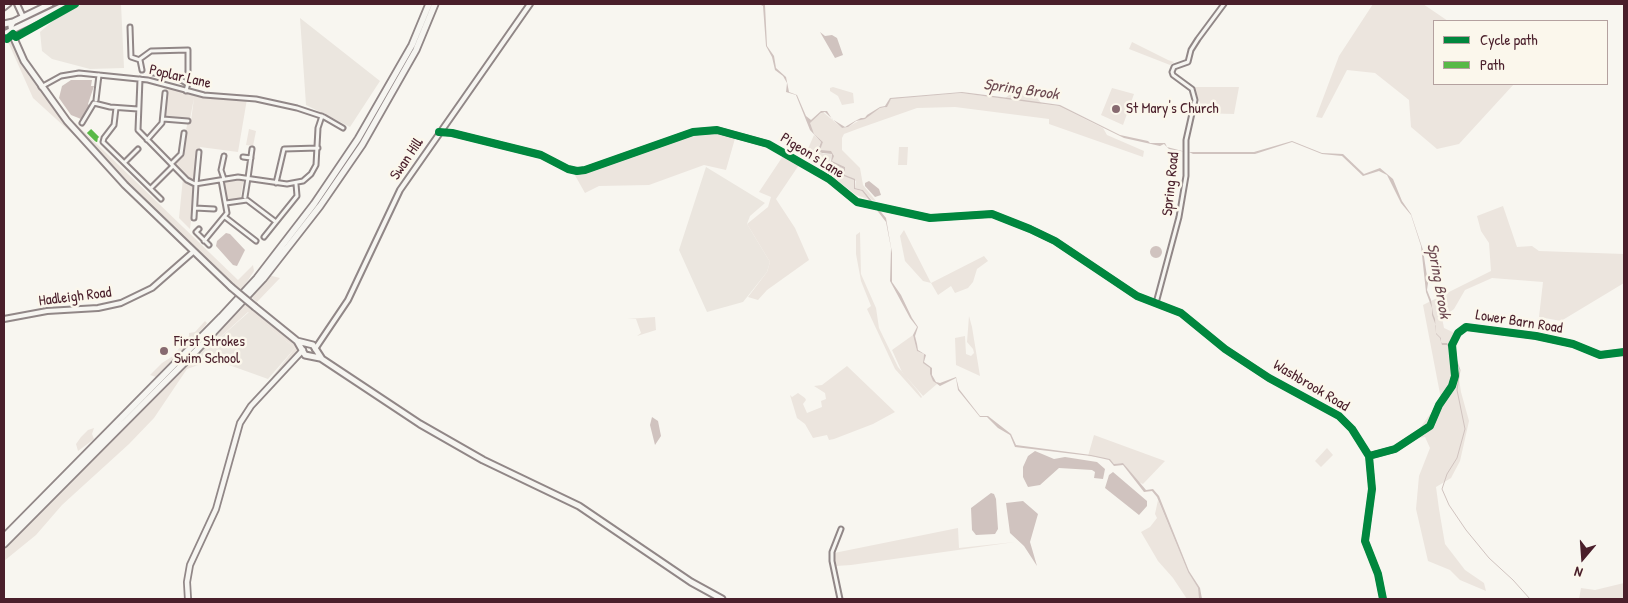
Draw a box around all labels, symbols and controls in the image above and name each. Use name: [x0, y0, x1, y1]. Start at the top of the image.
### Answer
legend: [1433, 20, 1608, 85]
text: Cycle path: [1480, 29, 1538, 50]
text: Path: [1480, 54, 1505, 75]
street label: Poplar Lane: [147, 61, 213, 93]
water label: Spring Brook: [982, 75, 1060, 105]
place label: St Mary's Church: [1126, 100, 1219, 118]
marker: St Mary's Church: [1110, 103, 1122, 115]
street label: Pigeon's Lane: [777, 129, 847, 183]
street label: Swan Hill: [386, 135, 428, 183]
street label: Spring Road: [1159, 151, 1183, 217]
water label: Spring Brook: [1422, 242, 1454, 320]
street label: Hadleigh Road: [38, 284, 112, 310]
street label: Lower Barn Road: [1474, 306, 1564, 338]
place label: First Strokes Swim School: [174, 333, 245, 368]
marker: First Strokes Swim School: [158, 345, 170, 357]
street label: Washbrook Road: [1270, 356, 1352, 416]
north arrow: [1558, 533, 1608, 583]
text: N: [1572, 563, 1585, 583]

